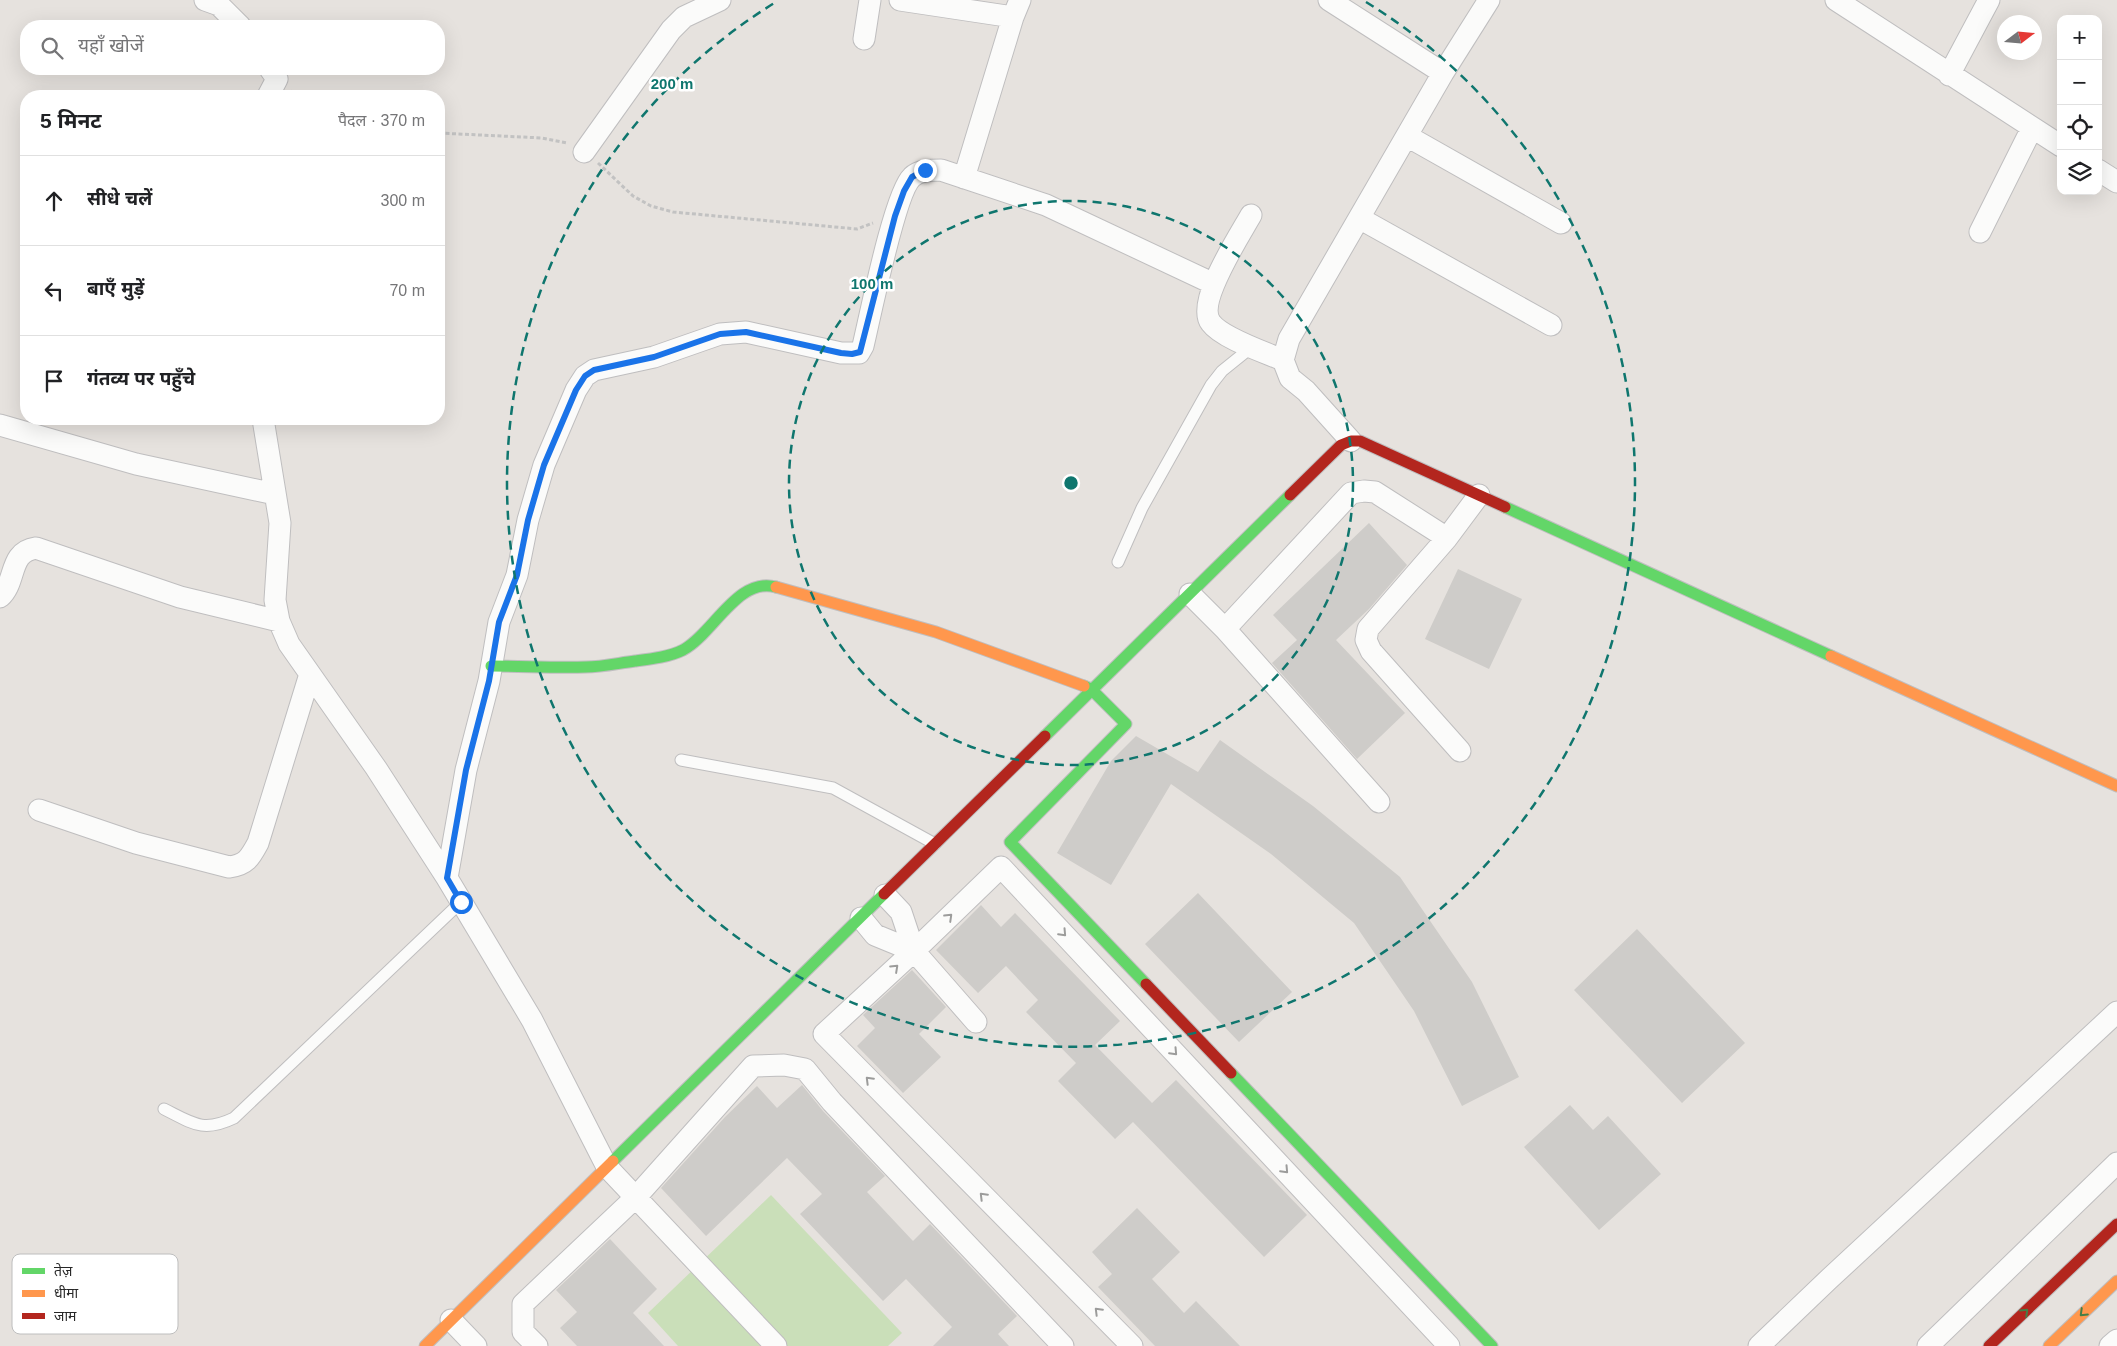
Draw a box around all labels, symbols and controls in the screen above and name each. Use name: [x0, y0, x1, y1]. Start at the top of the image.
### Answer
north arrow: [1997, 15, 2042, 60]
map controls: [2057, 15, 2102, 195]
button: +: [2057, 15, 2102, 60]
search box: [20, 20, 445, 75]
icon: search: [38, 34, 66, 62]
text: यहाँ खोजें: [78, 35, 144, 56]
button: −: [2057, 60, 2102, 105]
text: 200 m: [651, 75, 693, 92]
button: locate: [2057, 105, 2102, 150]
text: 5 मिनट: [40, 109, 102, 132]
text: पैदल · 370 m: [338, 112, 425, 129]
button: layers: [2057, 150, 2102, 195]
route end: [914, 159, 937, 182]
icon: ahead: [40, 187, 68, 215]
text: सीधे चलें: [87, 188, 152, 209]
text: 300 m: [381, 192, 425, 209]
text: 100 m: [851, 275, 893, 292]
icon: left: [40, 277, 68, 305]
text: बाएँ मुड़ें: [87, 278, 144, 299]
text: 70 m: [389, 282, 425, 299]
icon: arrive: [40, 367, 68, 395]
text: गंतव्य पर पहुँचे: [87, 368, 195, 389]
centre of rings: [1062, 474, 1080, 492]
route start: [450, 891, 473, 914]
one-way arrow: [943, 914, 952, 923]
one-way arrow: [1057, 928, 1066, 937]
one-way arrow: [890, 965, 899, 974]
one-way arrow: [1168, 1046, 1177, 1055]
one-way arrow: [866, 1077, 875, 1086]
one-way arrow: [1279, 1165, 1288, 1174]
one-way arrow: [980, 1192, 989, 1201]
legend: [12, 1254, 178, 1334]
text: तेज़: [54, 1262, 73, 1279]
text: धीमा: [54, 1285, 79, 1301]
text: जाम: [54, 1308, 77, 1324]
one-way arrow: [1094, 1308, 1103, 1317]
one-way arrow: [2079, 1308, 2088, 1317]
one-way arrow: [2019, 1309, 2028, 1318]

